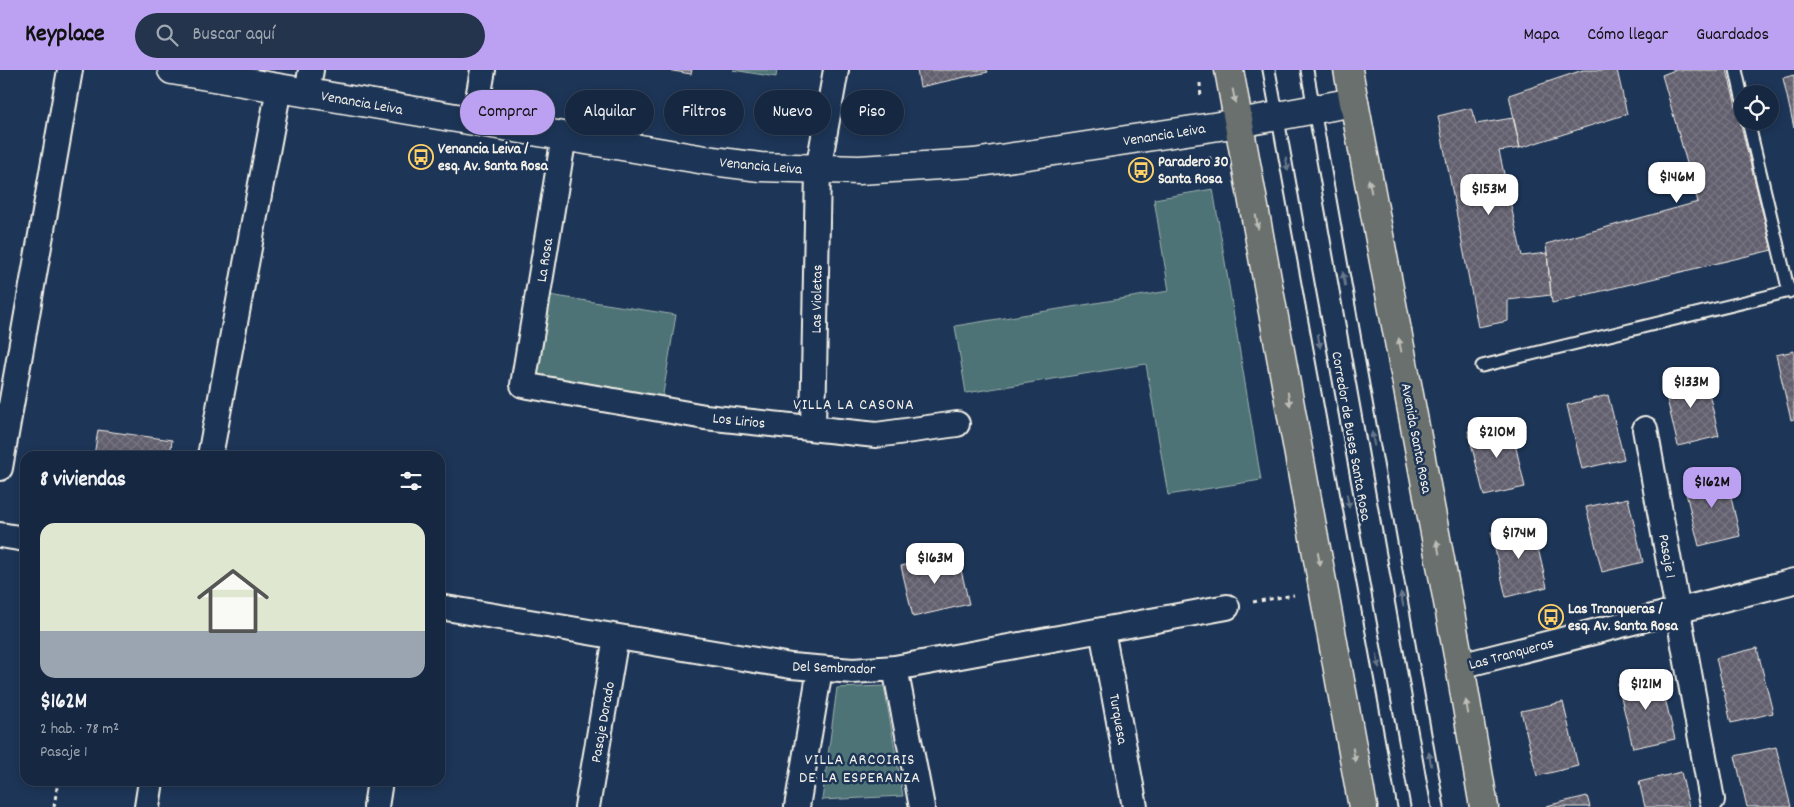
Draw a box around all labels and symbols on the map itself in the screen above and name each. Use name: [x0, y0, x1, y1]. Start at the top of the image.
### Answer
street label: Venancia Leiva: [319, 86, 405, 122]
one-way arrow: [1230, 89, 1238, 105]
street label: Venancia Leiva: [1122, 118, 1208, 153]
place label: Venancia Leiva / esq. Av. Santa Rosa: [438, 139, 549, 178]
bus stop icon: Venancia Leiva / esq. Av. Santa Rosa: [408, 144, 434, 170]
street label: Venancia Leiva: [719, 152, 804, 182]
place label: Paradero 30 Santa Rosa: [1158, 152, 1229, 191]
bus stop icon: Paradero 30 Santa Rosa: [1128, 157, 1154, 183]
one-way arrow: [1283, 157, 1291, 173]
pin: $146M: [1642, 162, 1712, 204]
pin: $153M: [1454, 174, 1524, 216]
one-way arrow: [1365, 177, 1373, 193]
one-way arrow: [1253, 215, 1261, 231]
street label: La Rosa: [532, 236, 560, 284]
street label: Las Violetas: [806, 265, 830, 334]
one-way arrow: [1340, 271, 1348, 287]
one-way arrow: [1315, 334, 1323, 349]
one-way arrow: [1396, 338, 1404, 353]
street label: Corredor de Buses Santa Rosa: [1324, 350, 1376, 524]
pin: $133M: [1656, 366, 1726, 409]
street label: Avenida Santa Rosa: [1394, 381, 1437, 496]
one-way arrow: [1286, 392, 1294, 408]
district label: VILLA LA CASONA: [793, 394, 915, 417]
street label: Los Lirios: [711, 408, 766, 436]
pin: $210M: [1462, 416, 1532, 459]
one-way arrow: [1368, 431, 1376, 447]
pin: $162M: [1677, 466, 1747, 509]
one-way arrow: [1345, 493, 1353, 509]
pin: $174M: [1484, 518, 1554, 560]
street label: Pasaje 1: [1651, 533, 1681, 580]
one-way arrow: [1433, 539, 1441, 555]
pin: $163M: [900, 542, 970, 585]
one-way arrow: [1315, 552, 1323, 568]
one-way arrow: [1397, 591, 1405, 607]
place label: Las Tranqueras / esq. Av. Santa Rosa: [1568, 599, 1679, 638]
bus stop icon: Las Tranqueras / esq. Av. Santa Rosa: [1538, 604, 1564, 630]
street label: Las Tranqueras: [1467, 633, 1556, 677]
one-way arrow: [1374, 653, 1382, 669]
street label: Del Sembrador: [792, 657, 876, 681]
pin: $121M: [1611, 668, 1681, 711]
street label: Pasaje Dorado: [586, 680, 622, 765]
street label: Turquesa: [1102, 692, 1132, 747]
one-way arrow: [1462, 699, 1470, 715]
one-way arrow: [1351, 747, 1359, 763]
district label: VILLA ARCOIRIS DE LA ESPERANZA: [799, 749, 921, 790]
one-way arrow: [1426, 751, 1434, 767]

